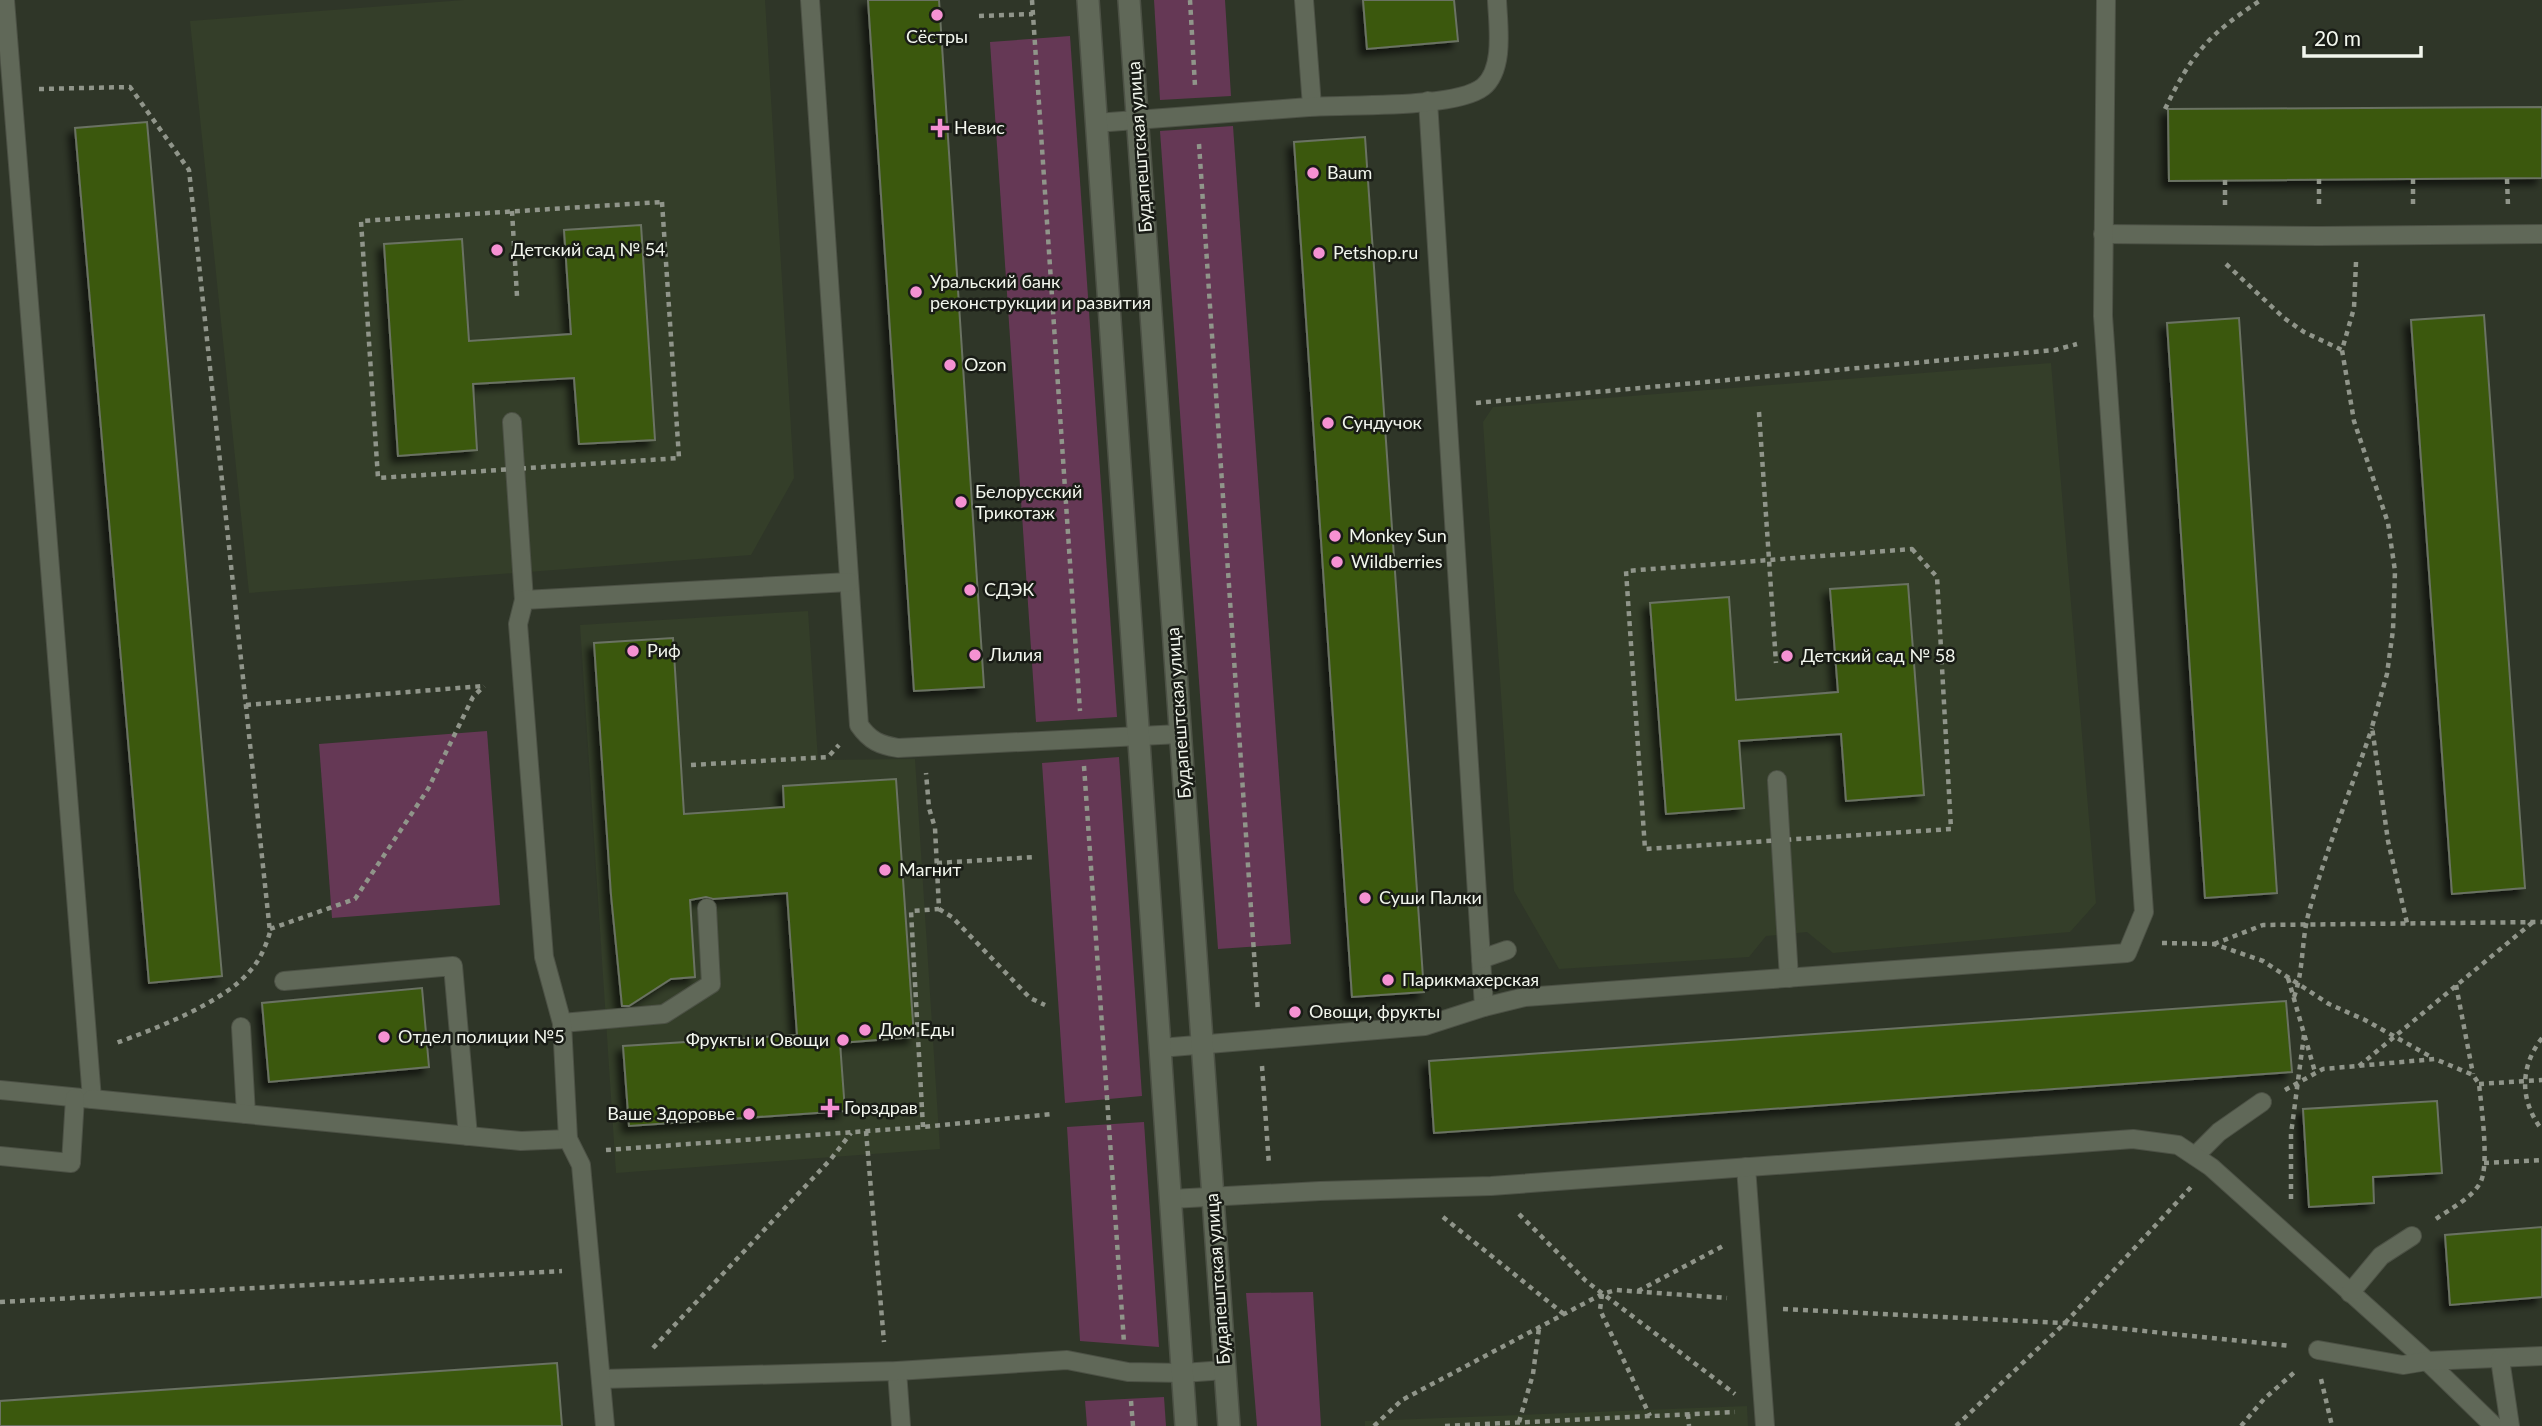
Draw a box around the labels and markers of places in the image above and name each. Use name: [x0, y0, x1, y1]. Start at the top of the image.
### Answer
marker: Сёстры: [929, 7, 945, 23]
place label: Сёстры: [906, 25, 968, 47]
place label: Невис: [954, 116, 1005, 138]
marker: Невис: [932, 120, 948, 136]
place label: Baum: [1327, 161, 1372, 183]
marker: Baum: [1305, 165, 1321, 181]
place label: Детский сад № 54: [511, 238, 666, 260]
place label: Petshop.ru: [1333, 241, 1418, 263]
marker: Детский сад № 54: [489, 242, 505, 258]
marker: Petshop.ru: [1311, 245, 1327, 261]
place label: Уральский банк реконструкции и развития: [930, 270, 1151, 313]
marker: Уральский банк реконструкции и развития: [908, 284, 924, 300]
place label: Ozon: [964, 353, 1006, 375]
marker: Ozon: [942, 357, 958, 373]
place label: Сундучок: [1342, 411, 1423, 433]
marker: Сундучок: [1320, 415, 1336, 431]
place label: Белорусский Трикотаж: [975, 480, 1082, 523]
marker: Белорусский Трикотаж: [953, 494, 969, 510]
place label: Monkey Sun: [1349, 524, 1447, 546]
marker: Monkey Sun: [1327, 528, 1343, 544]
place label: Wildberries: [1351, 550, 1443, 572]
marker: Wildberries: [1329, 554, 1345, 570]
place label: СДЭК: [984, 578, 1034, 600]
marker: СДЭК: [962, 582, 978, 598]
place label: Риф: [647, 639, 681, 661]
marker: Риф: [625, 643, 641, 659]
place label: Лилия: [988, 643, 1042, 665]
place label: Детский сад № 58: [1801, 644, 1956, 666]
marker: Лилия: [967, 647, 983, 663]
marker: Детский сад № 58: [1779, 648, 1795, 664]
place label: Магнит: [899, 858, 961, 880]
marker: Магнит: [877, 862, 893, 878]
place label: Суши Палки: [1379, 886, 1482, 908]
marker: Суши Палки: [1357, 890, 1373, 906]
place label: Парикмахерская: [1402, 968, 1539, 990]
marker: Парикмахерская: [1380, 972, 1396, 988]
place label: Овощи, фрукты: [1309, 1000, 1440, 1022]
marker: Овощи, фрукты: [1287, 1004, 1303, 1020]
place label: Дом Еды: [879, 1018, 955, 1040]
marker: Дом Еды: [857, 1022, 873, 1038]
place label: Отдел полиции №5: [398, 1025, 565, 1047]
place label: Фрукты и Овощи: [686, 1028, 829, 1050]
marker: Отдел полиции №5: [376, 1029, 392, 1045]
marker: Фрукты и Овощи: [835, 1032, 851, 1048]
place label: Горздрав: [844, 1096, 918, 1118]
marker: Горздрав: [822, 1100, 838, 1116]
place label: Ваше Здоровье: [607, 1102, 735, 1124]
marker: Ваше Здоровье: [741, 1106, 757, 1122]

